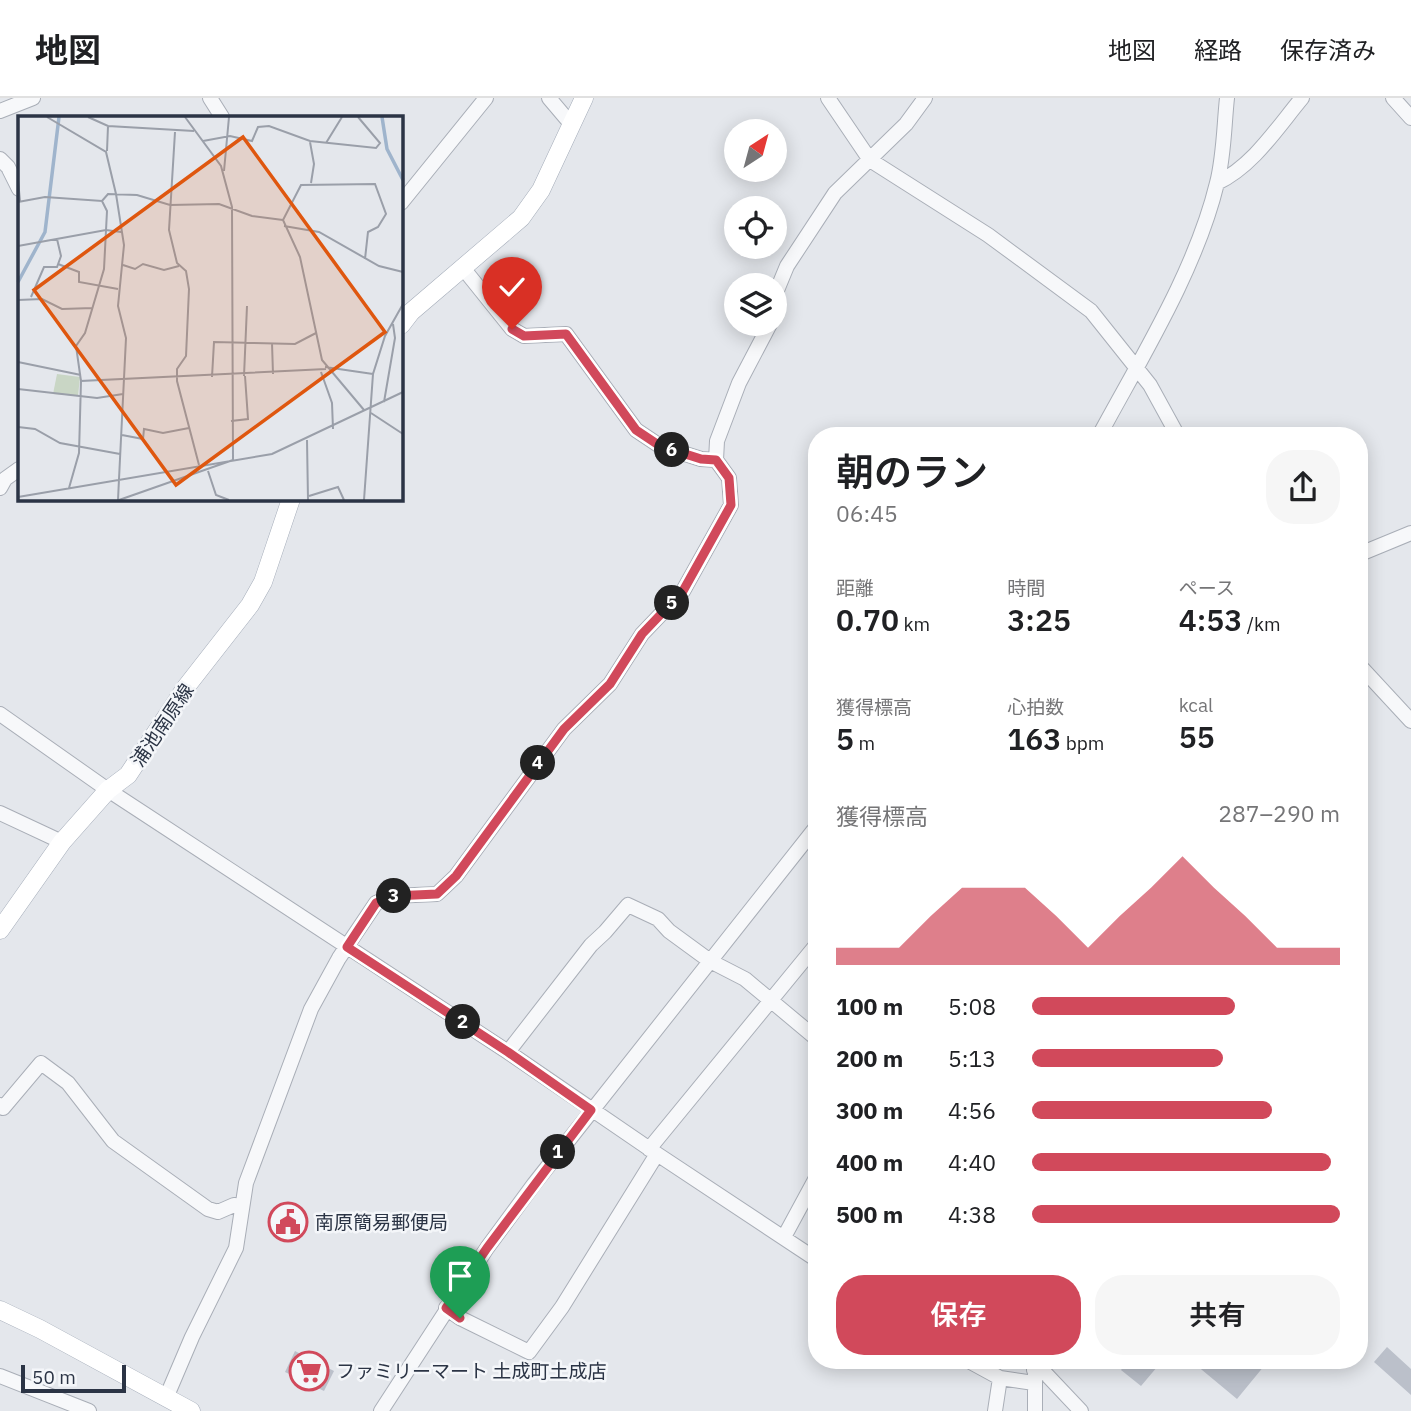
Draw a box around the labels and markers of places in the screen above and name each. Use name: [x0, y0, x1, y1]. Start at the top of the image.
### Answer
pin: [482, 257, 542, 329]
pin: 6: [654, 432, 690, 468]
pin: 5: [654, 586, 690, 620]
pin: 4: [520, 746, 556, 780]
pin: 3: [376, 878, 412, 914]
pin: 2: [446, 1004, 480, 1040]
pin: 1: [540, 1134, 576, 1170]
public building icon: 南原簡易郵便局: [267, 1201, 309, 1243]
place label: 南原簡易郵便局: [315, 1210, 448, 1234]
pin: [430, 1246, 490, 1318]
supermarket icon: ファミリーマート 土成町土成店: [288, 1350, 330, 1392]
place label: ファミリーマート 土成町土成店: [336, 1359, 607, 1383]

